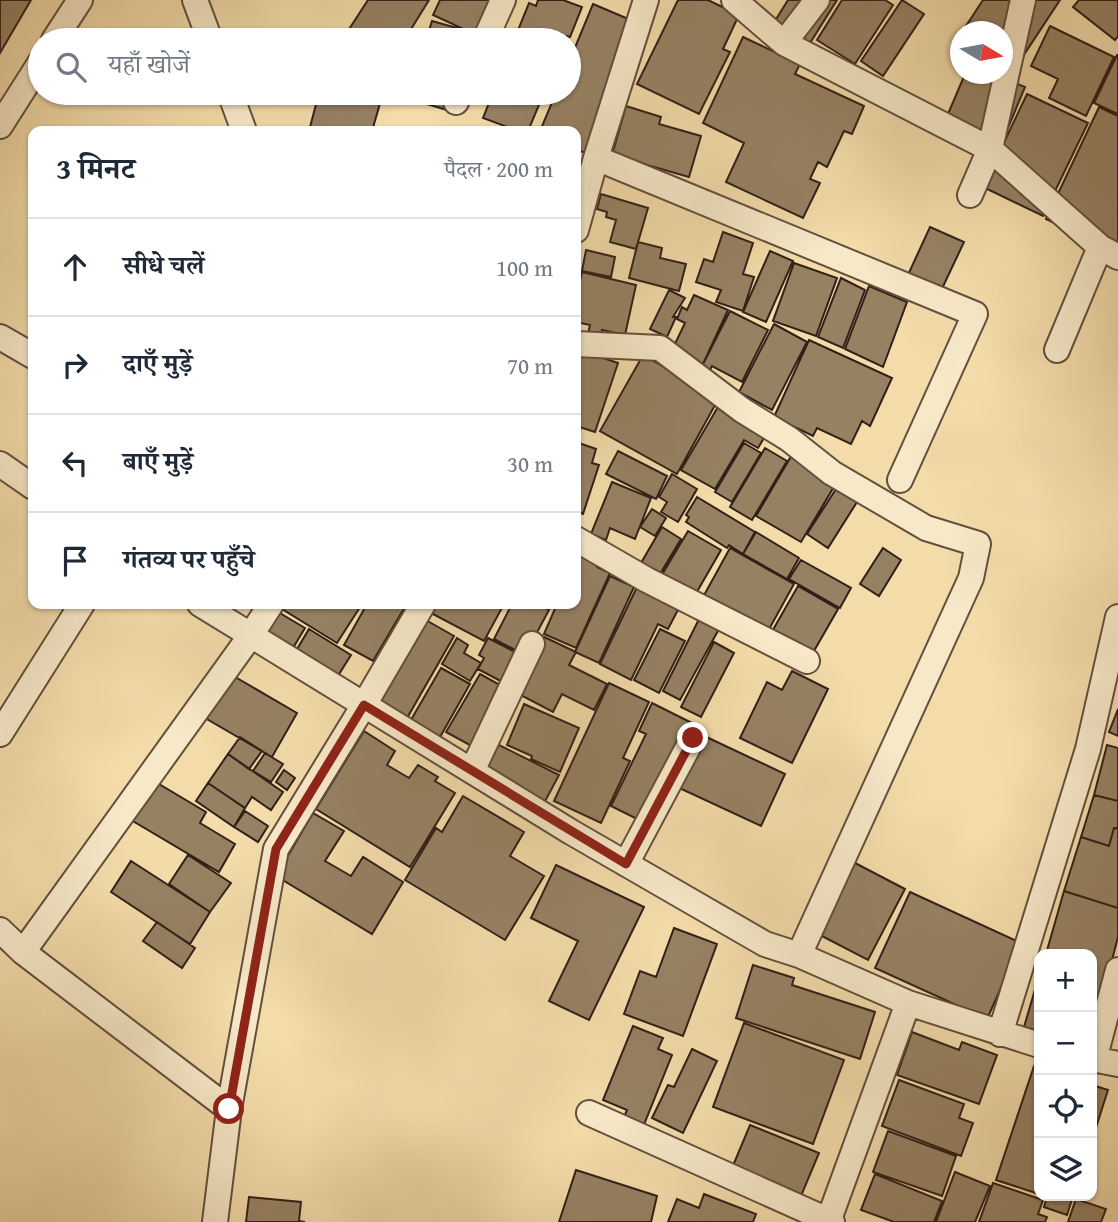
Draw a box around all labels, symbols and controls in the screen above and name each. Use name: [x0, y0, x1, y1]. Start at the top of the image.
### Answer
north arrow: [950, 21, 1013, 84]
search box: [28, 28, 581, 105]
text: यहाँ खोजें: [108, 44, 190, 83]
icon: search: [52, 48, 90, 86]
text: 3 मिनट: [56, 146, 135, 190]
text: पैदल · 200 m: [444, 152, 553, 185]
text: सीधे चलें: [123, 245, 204, 284]
icon: ahead: [56, 248, 94, 286]
text: 100 m: [496, 251, 553, 284]
text: दाएँ मुड़ें: [123, 343, 192, 382]
icon: right: [56, 346, 94, 384]
text: 70 m: [507, 349, 553, 382]
text: बाएँ मुड़ें: [123, 441, 193, 480]
icon: left: [56, 444, 94, 482]
text: 30 m: [507, 447, 553, 480]
text: गंतव्य पर पहुँचे: [123, 539, 255, 578]
icon: arrive: [56, 542, 94, 580]
route end: [677, 722, 708, 753]
map controls: [1034, 949, 1097, 1201]
button: +: [1034, 949, 1097, 1012]
button: −: [1034, 1012, 1097, 1075]
button: locate: [1034, 1075, 1097, 1138]
route start: [213, 1093, 244, 1124]
button: layers: [1034, 1138, 1097, 1201]

